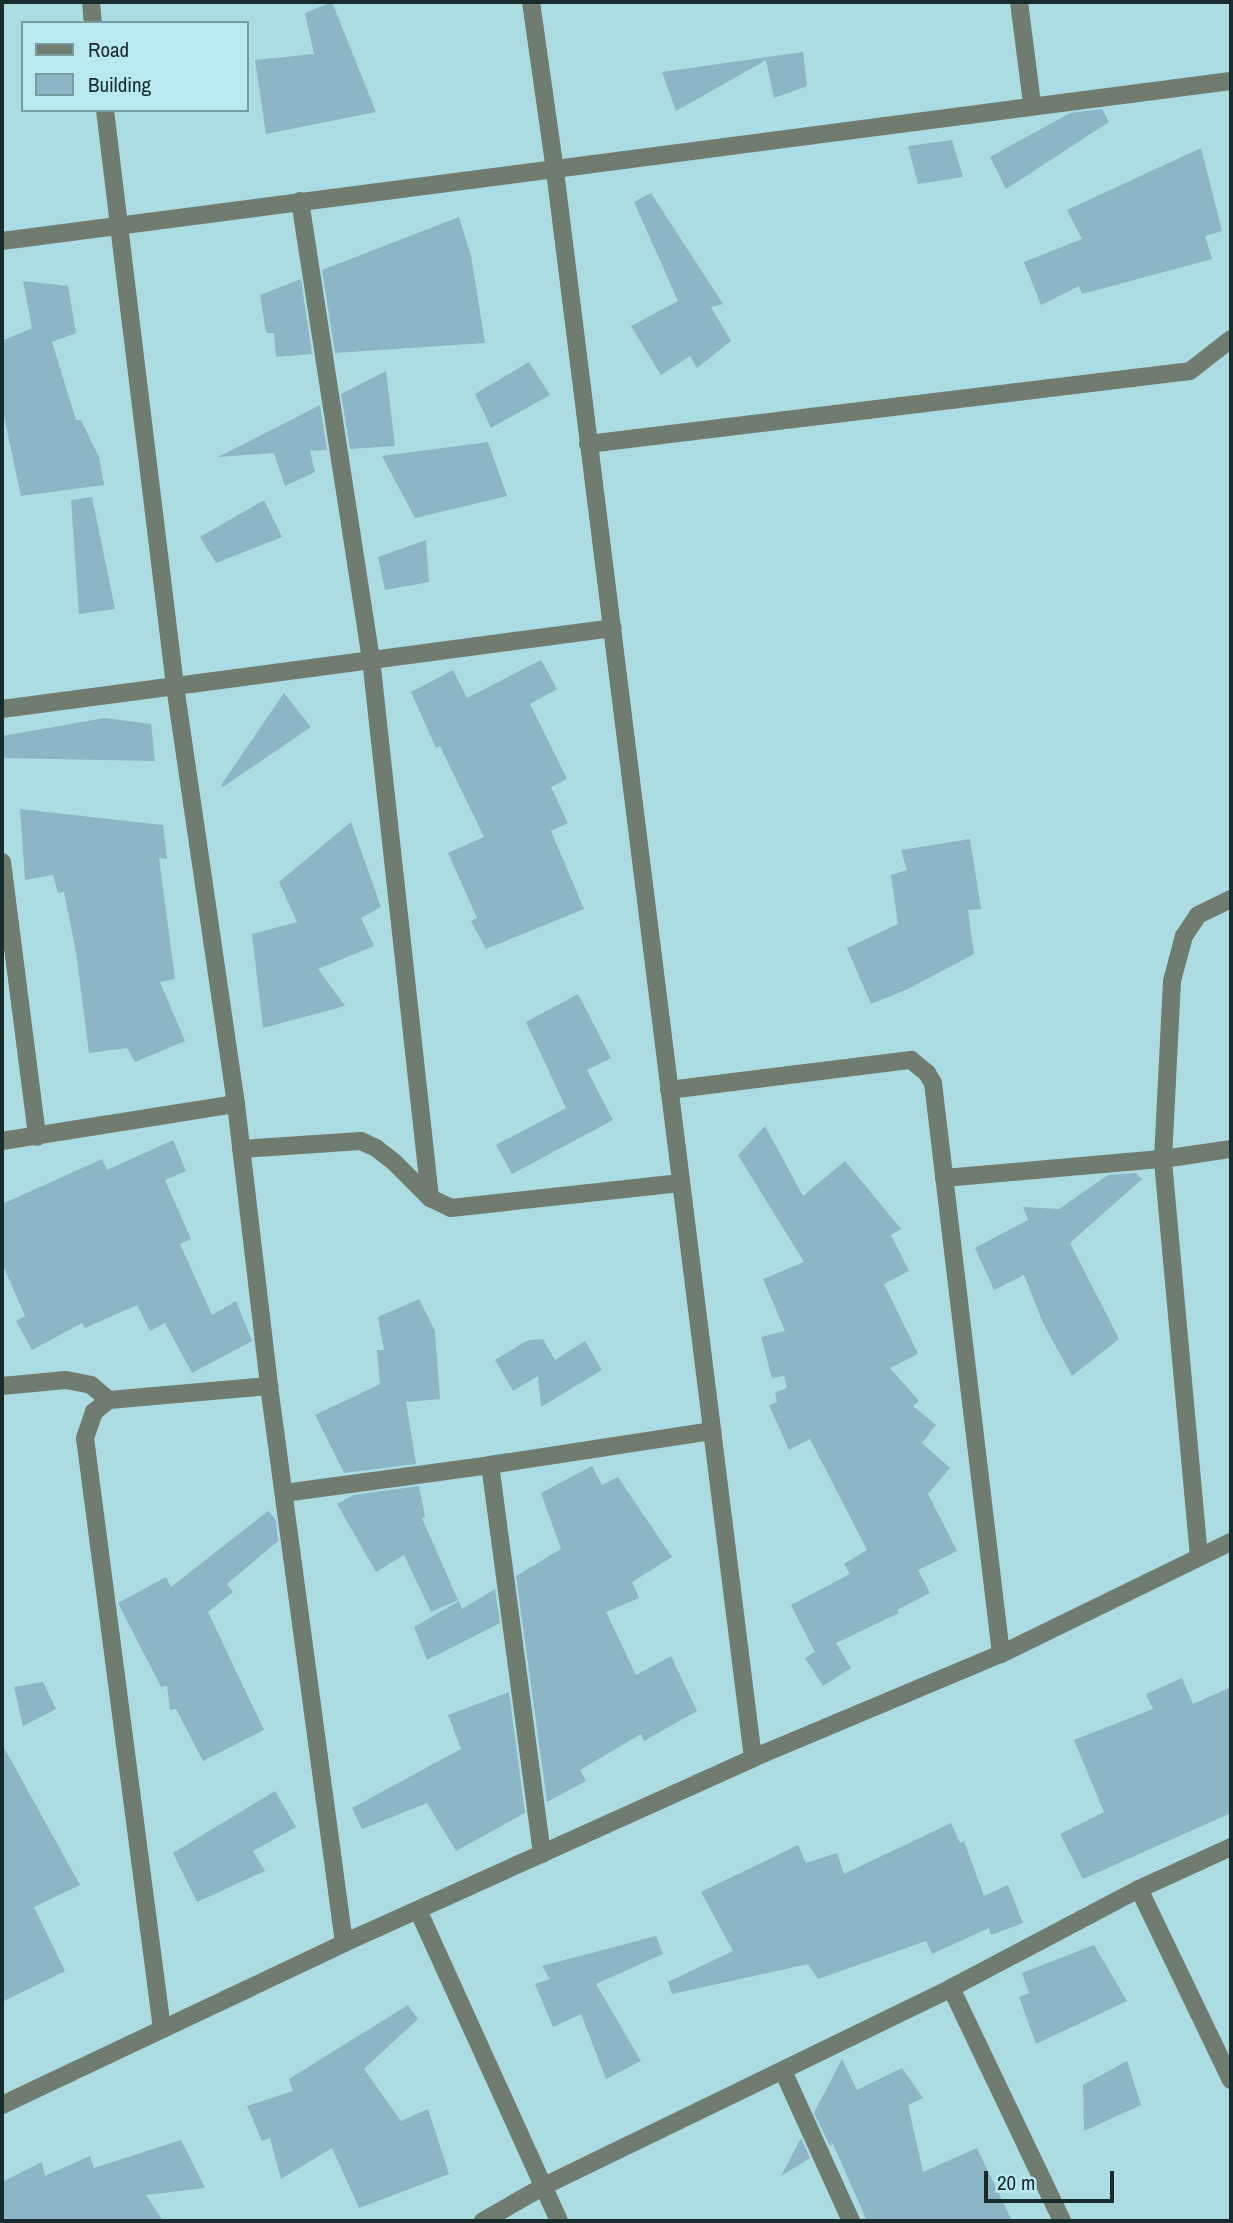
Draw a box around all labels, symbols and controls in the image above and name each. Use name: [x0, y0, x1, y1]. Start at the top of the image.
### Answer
legend: [21, 21, 248, 112]
text: Road: [88, 35, 129, 64]
text: Building: [88, 70, 151, 99]
scale bar: [988, 2156, 1118, 2200]
text: 20 m: [997, 2168, 1035, 2197]

